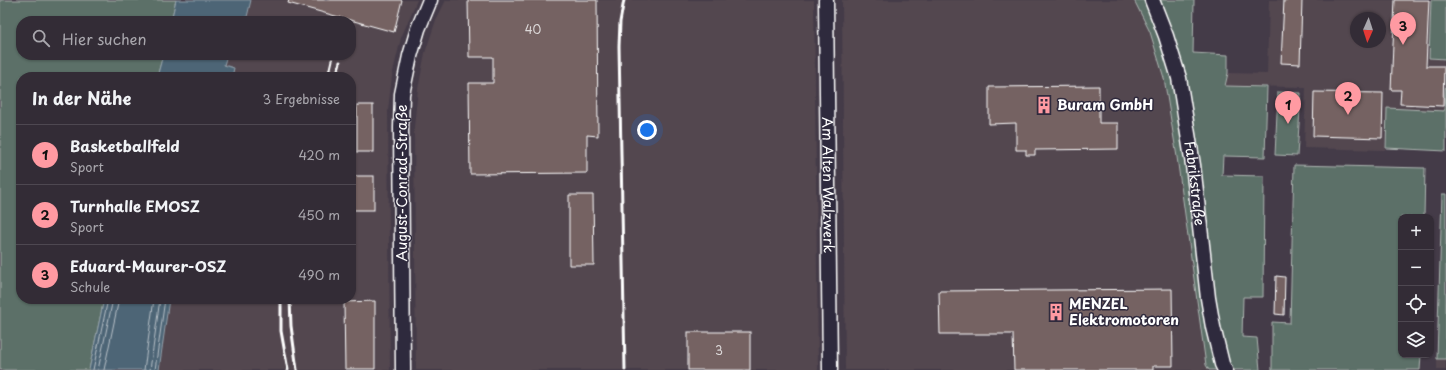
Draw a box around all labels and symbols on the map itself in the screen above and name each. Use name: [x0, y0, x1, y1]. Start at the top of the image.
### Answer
north arrow: [1350, 12, 1386, 48]
pin: 3: [1390, 12, 1416, 45]
house number: 40: [525, 20, 542, 38]
pin: 2: [1335, 82, 1361, 115]
pin: 1: [1275, 91, 1301, 124]
place label: Buram GmbH: [1057, 94, 1153, 115]
building icon: Buram GmbH: [1034, 95, 1054, 115]
street label: August-Conrad-Straße: [391, 104, 412, 262]
street label: Am Alten Walzwerk: [817, 117, 840, 254]
your location: [637, 120, 657, 140]
street label: Fabrikstraße: [1179, 139, 1211, 227]
place label: MENZEL Elektromotoren: [1069, 293, 1179, 330]
building icon: MENZEL Elektromotoren: [1046, 302, 1066, 322]
house number: 3: [715, 341, 723, 359]

